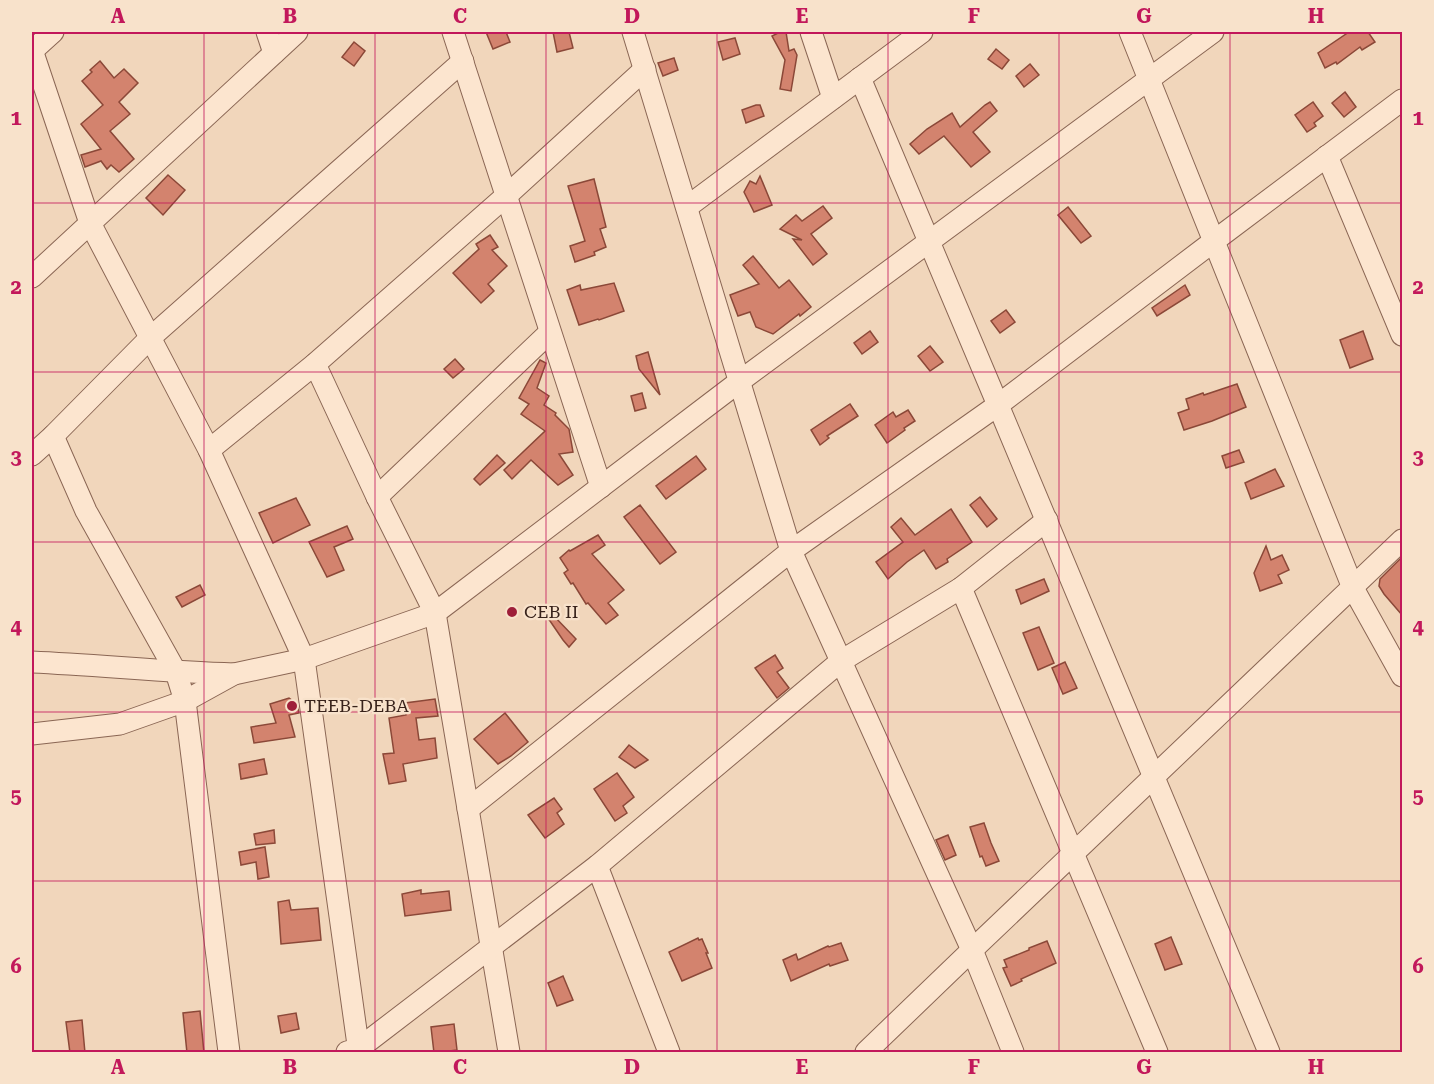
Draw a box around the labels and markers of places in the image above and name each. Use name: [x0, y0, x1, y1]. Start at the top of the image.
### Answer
place label: CEB II: [524, 601, 579, 622]
marker: CEB II: [505, 605, 519, 619]
place label: TEEB-DEBA: [304, 695, 409, 716]
marker: TEEB-DEBA: [285, 699, 299, 713]

